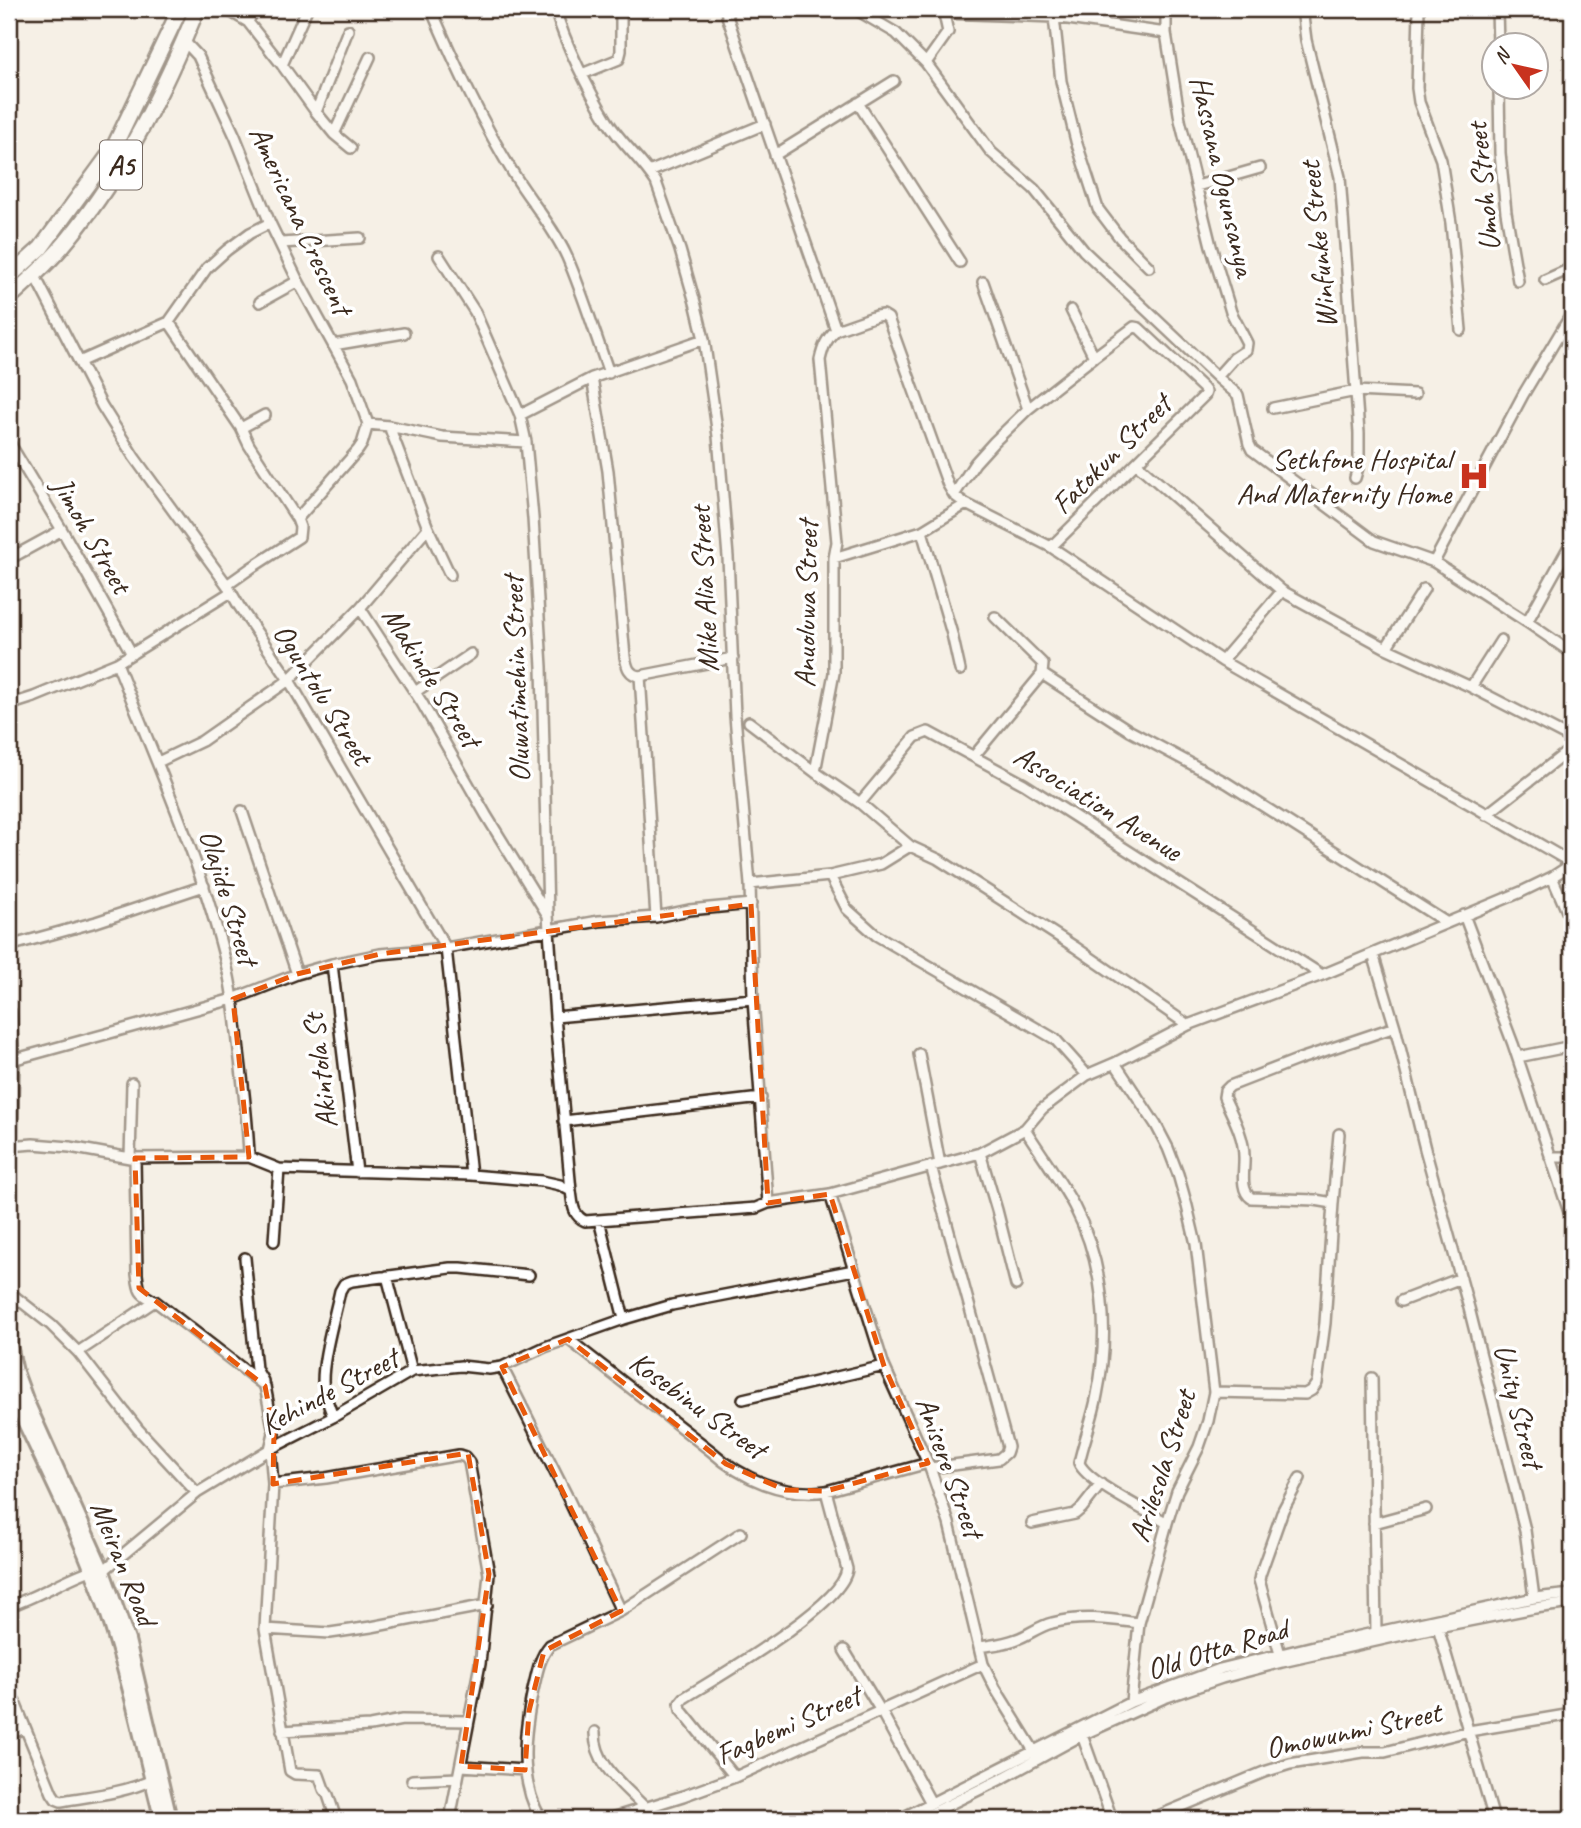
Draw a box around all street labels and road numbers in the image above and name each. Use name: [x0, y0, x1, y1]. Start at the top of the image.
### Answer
street label: Hassana Ogunsanya: [1181, 72, 1265, 283]
street label: Umoh Street: [1457, 118, 1509, 253]
street label: Americana Crescent: [241, 119, 363, 324]
road number: A5: [100, 140, 142, 190]
street label: Winfunke Street: [1290, 157, 1346, 330]
street label: Fatokun Street: [1043, 383, 1182, 522]
street label: Jimoh Street: [43, 468, 142, 603]
street label: Mike Alia Street: [681, 502, 727, 673]
street label: Anuoluwa Street: [786, 516, 827, 688]
street label: Oluwatimehin Street: [493, 571, 539, 783]
street label: Makinde Street: [374, 600, 492, 758]
street label: Oguntolu Street: [265, 616, 383, 774]
street label: Association Avenue: [1007, 736, 1191, 871]
street label: Olajide Street: [190, 825, 269, 973]
street label: Akintola St: [294, 1009, 346, 1130]
street label: Kehinde Street: [254, 1337, 408, 1443]
street label: Unity Street: [1485, 1340, 1554, 1476]
street label: Kosebinu Street: [622, 1343, 777, 1470]
street label: Arilesola Street: [1120, 1382, 1205, 1547]
street label: Anisere Street: [907, 1391, 994, 1546]
street label: Meiran Road: [82, 1495, 168, 1635]
street label: Old Otta Road: [1142, 1608, 1296, 1688]
street label: Fagbemi Street: [710, 1675, 870, 1774]
street label: Omowunmi Street: [1262, 1692, 1447, 1767]

